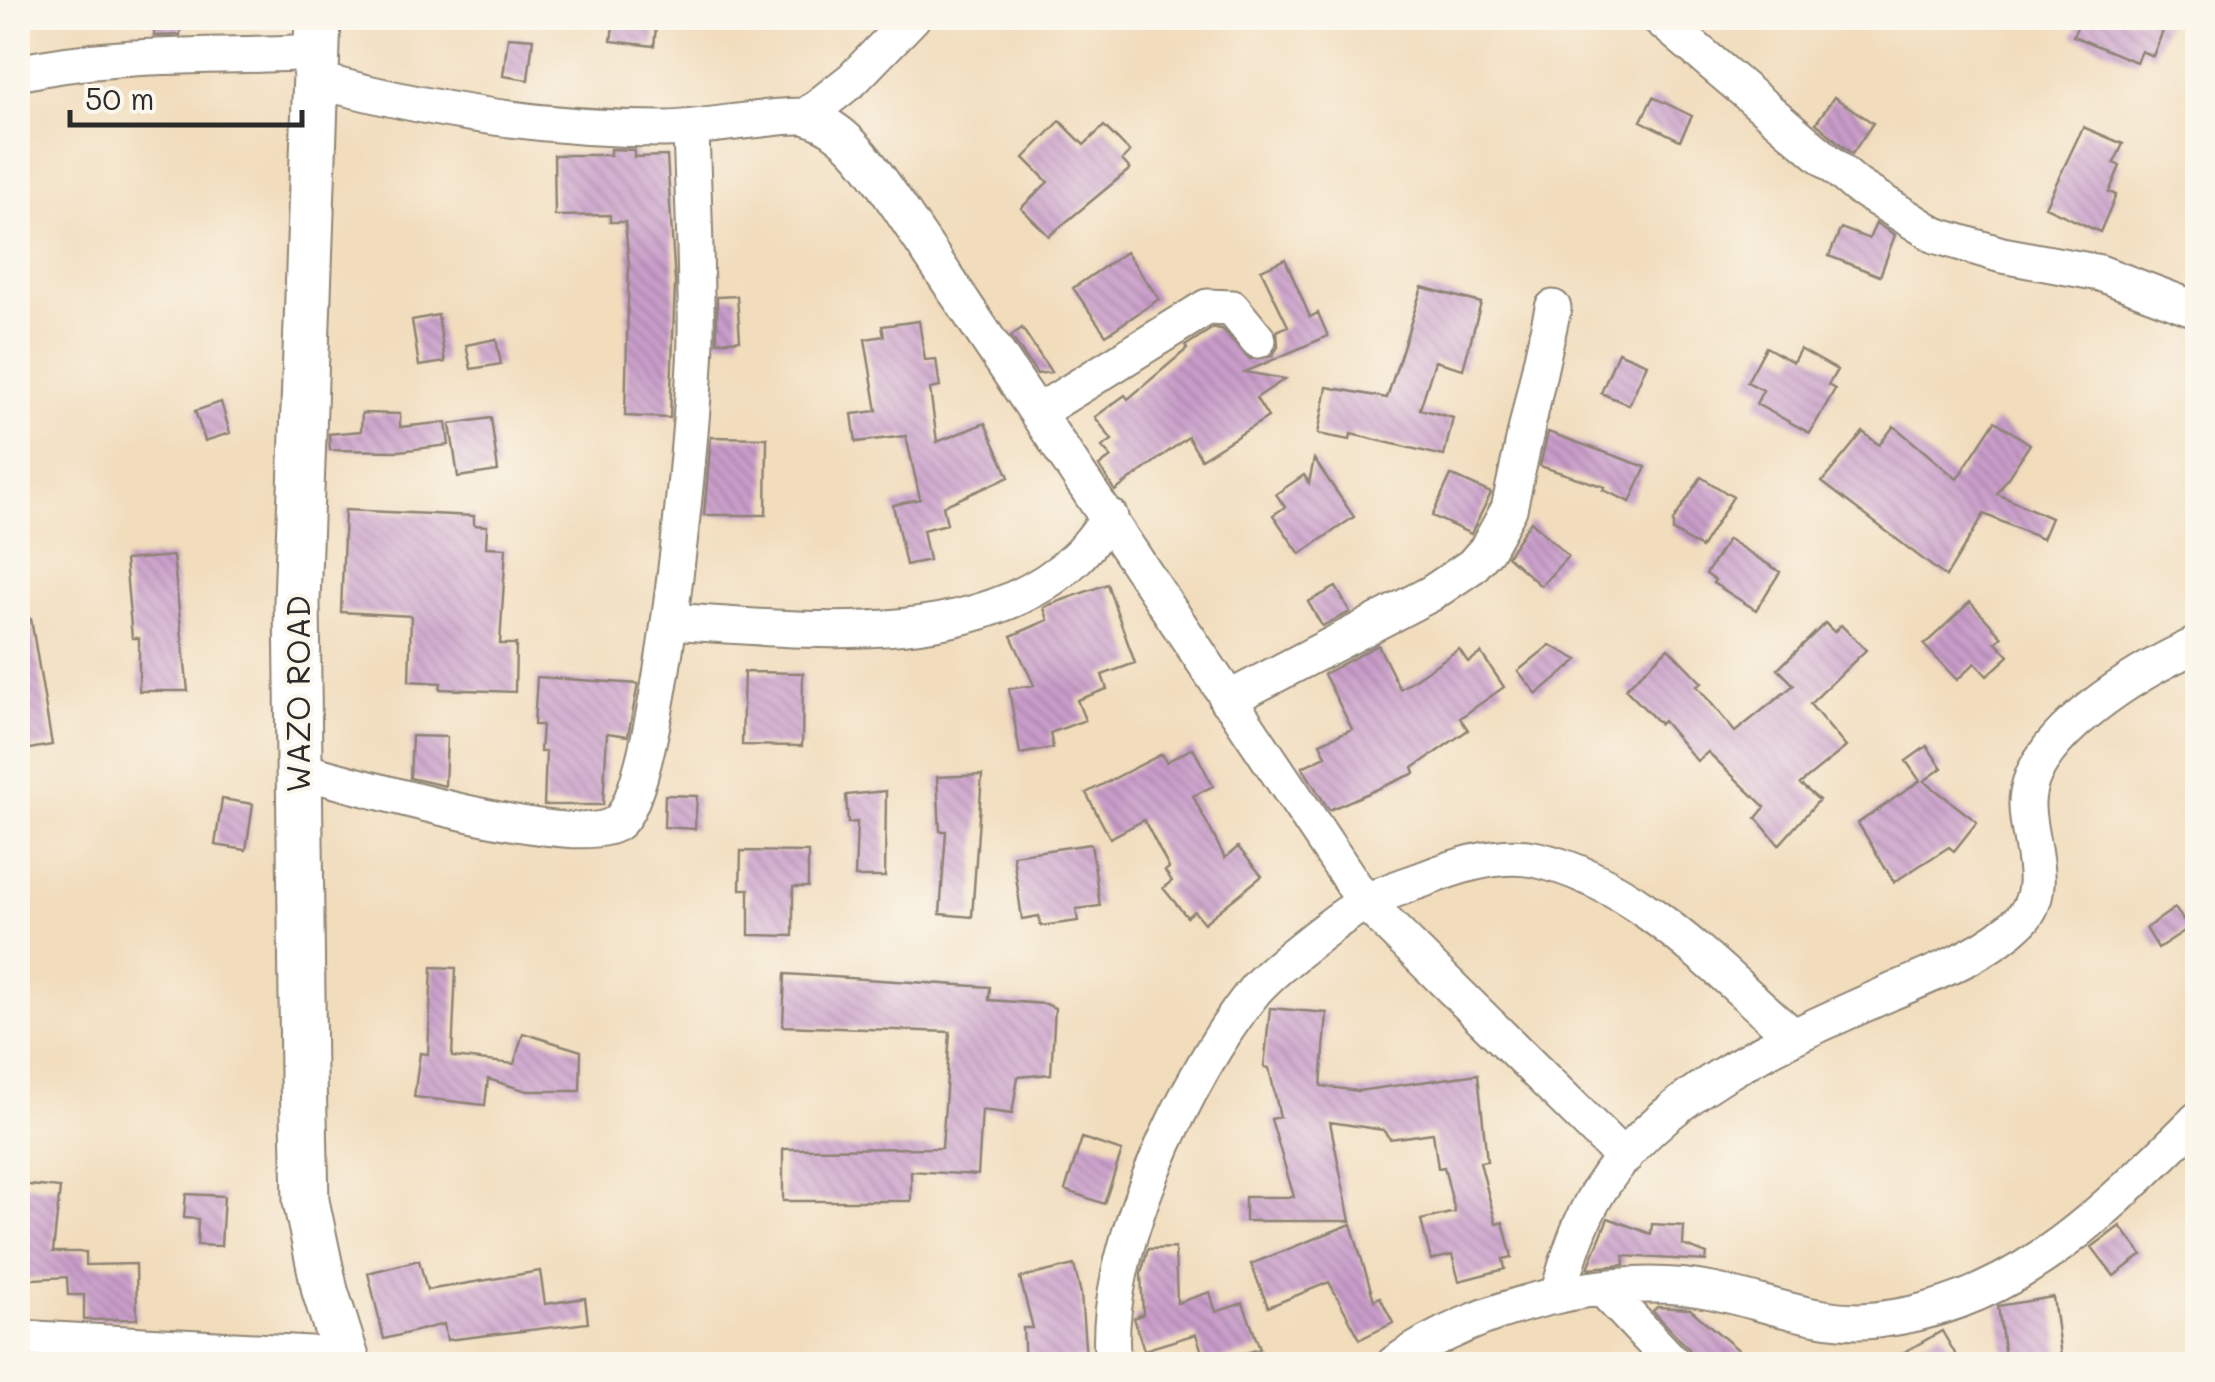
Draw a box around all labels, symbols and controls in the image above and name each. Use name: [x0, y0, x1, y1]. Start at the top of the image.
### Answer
scale bar: [70, 65, 302, 127]
text: 50 m: [85, 78, 155, 118]
street label: WAZO ROAD: [276, 595, 318, 793]

